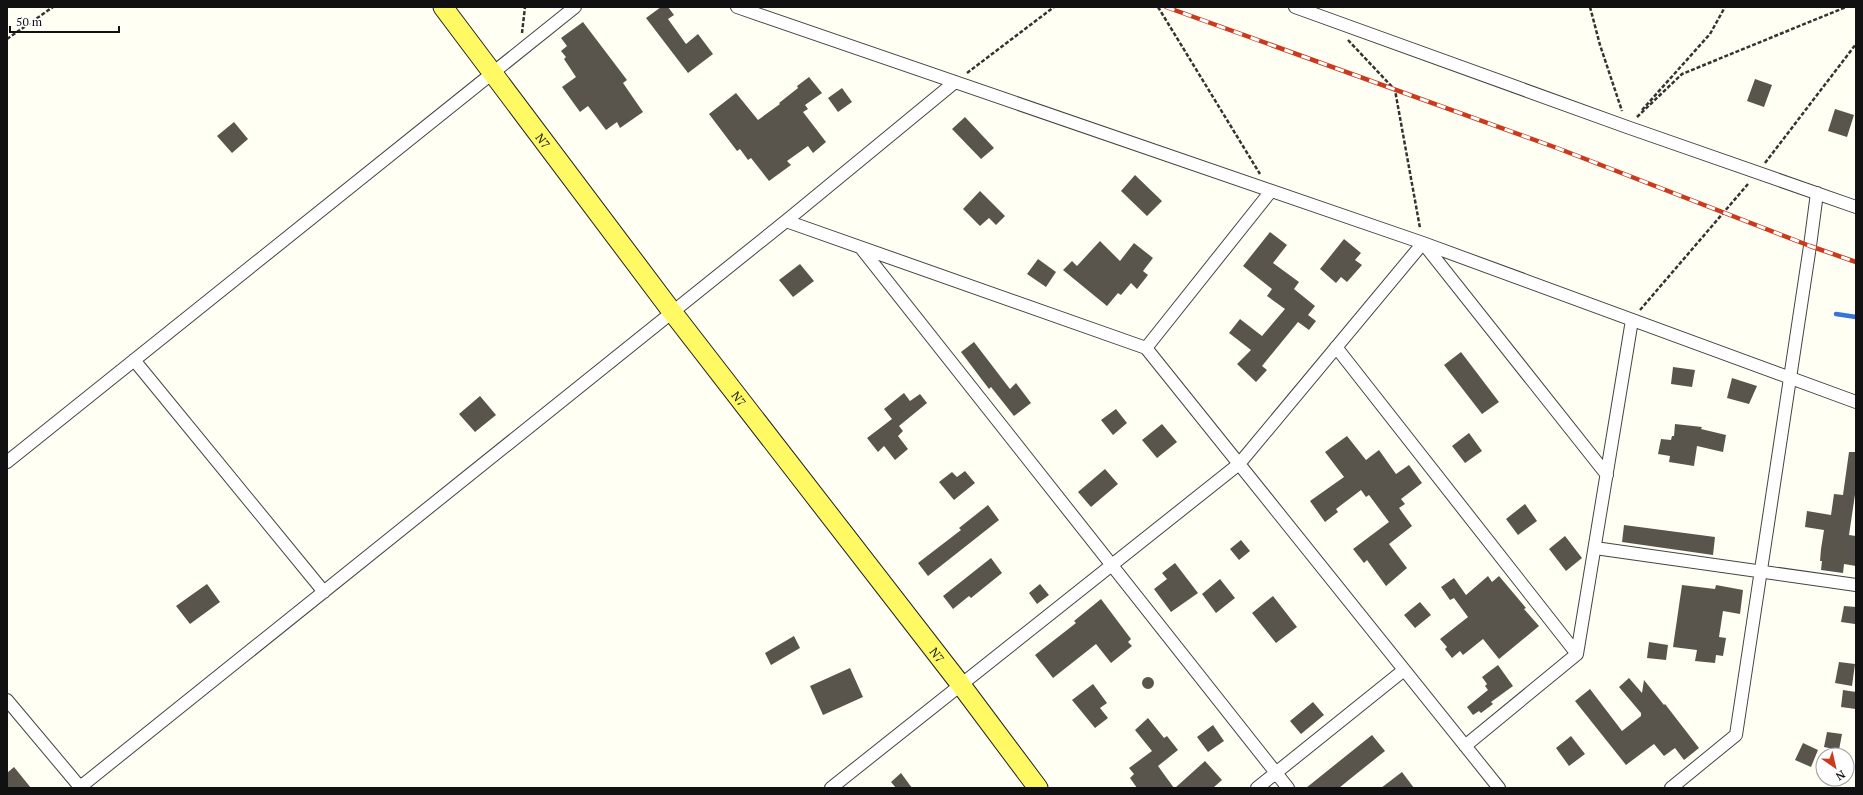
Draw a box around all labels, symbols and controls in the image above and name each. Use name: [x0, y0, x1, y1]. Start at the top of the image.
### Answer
scale bar: [10, 8, 119, 34]
text: 50 m: [16, 14, 43, 29]
street label: N7: [533, 130, 554, 151]
street label: N7: [729, 388, 750, 409]
street label: N7: [927, 644, 948, 665]
north arrow: [1815, 747, 1855, 787]
text: N: [1833, 767, 1848, 784]

